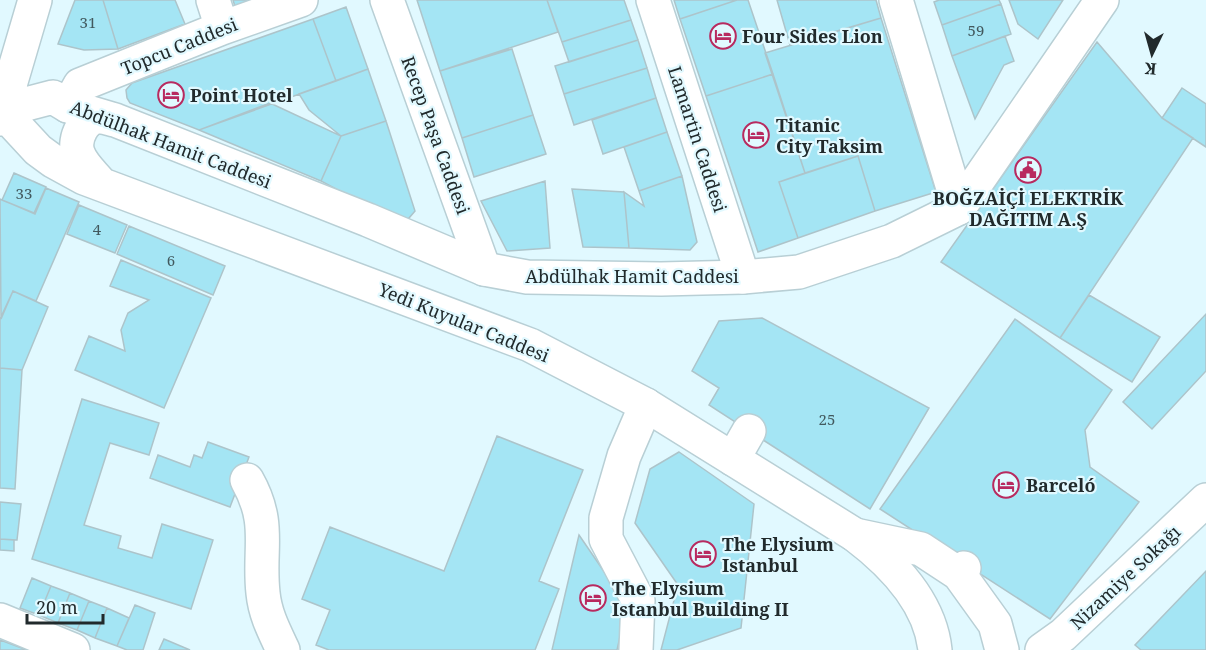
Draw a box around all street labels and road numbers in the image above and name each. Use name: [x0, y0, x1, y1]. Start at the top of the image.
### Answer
street label: Topcu Caddesi: [117, 12, 241, 80]
street label: Recep Paşa Caddesi: [396, 53, 476, 218]
street label: Lamartin Caddesi: [663, 63, 733, 215]
street label: Abdülhak Hamit Caddesi: [67, 95, 275, 194]
street label: Abdülhak Hamit Caddesi: [525, 264, 739, 288]
street label: Yedi Kuyular Caddesi: [374, 276, 553, 367]
street label: Nizamiye Sokağı: [1065, 520, 1185, 634]

